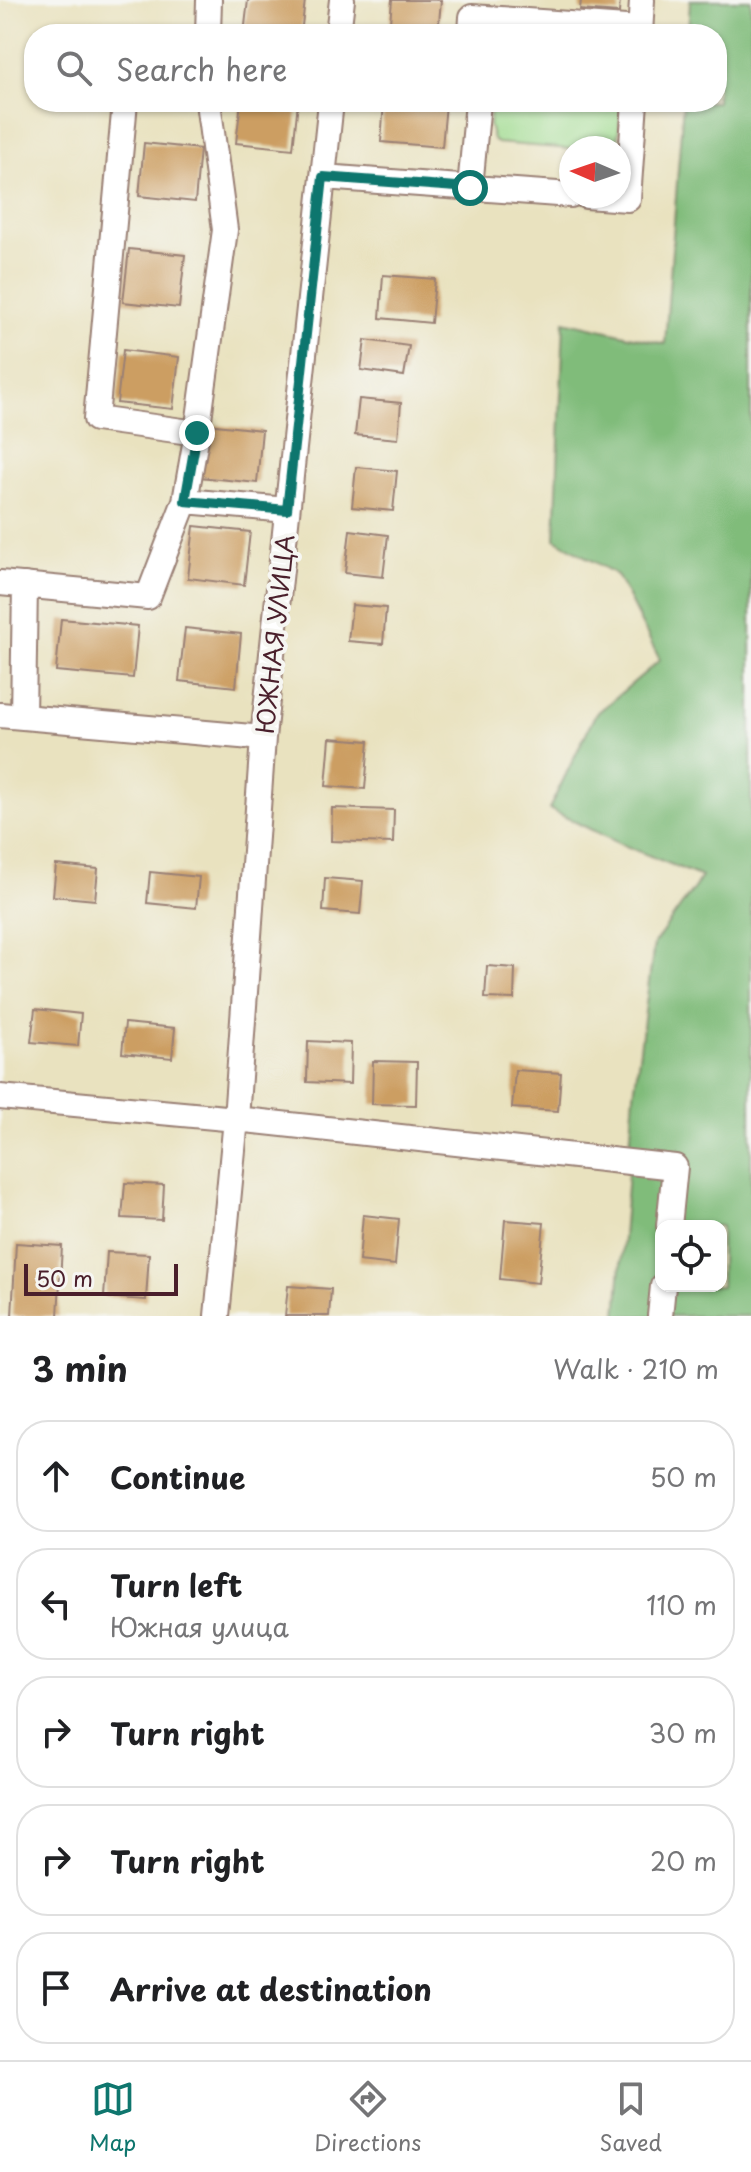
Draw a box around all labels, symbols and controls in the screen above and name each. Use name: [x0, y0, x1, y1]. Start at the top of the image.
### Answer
search box: [24, 24, 727, 112]
icon: search: [52, 46, 96, 90]
text: Search here: [116, 46, 288, 91]
north arrow: [559, 136, 631, 208]
route start: [452, 170, 488, 206]
route end: [179, 415, 215, 451]
street label: ЮЖНАЯ УЛИЦА: [246, 533, 302, 735]
map controls: [655, 1220, 727, 1292]
button: locate: [655, 1220, 727, 1292]
scale bar: [24, 1260, 178, 1296]
text: 50 m: [36, 1261, 93, 1294]
text: 3 min: [32, 1342, 128, 1394]
text: Walk · 210 m: [553, 1349, 719, 1388]
icon: ahead: [34, 1454, 78, 1498]
text: Continue: [110, 1454, 245, 1499]
text: 50 m: [650, 1457, 717, 1496]
text: Turn left: [110, 1562, 242, 1607]
icon: left: [34, 1582, 78, 1626]
text: 110 m: [646, 1585, 717, 1624]
text: Южная улица: [110, 1607, 289, 1646]
icon: right: [34, 1710, 78, 1754]
text: Turn right: [110, 1710, 265, 1755]
text: 30 m: [649, 1713, 717, 1752]
icon: right: [34, 1838, 78, 1882]
text: Turn right: [110, 1838, 265, 1883]
text: 20 m: [650, 1841, 717, 1880]
icon: arrive: [34, 1966, 78, 2010]
text: Arrive at destination: [110, 1966, 432, 2011]
tab: Map: [89, 2077, 136, 2158]
tab: Directions: [314, 2077, 421, 2158]
tab: Saved: [599, 2077, 662, 2158]

